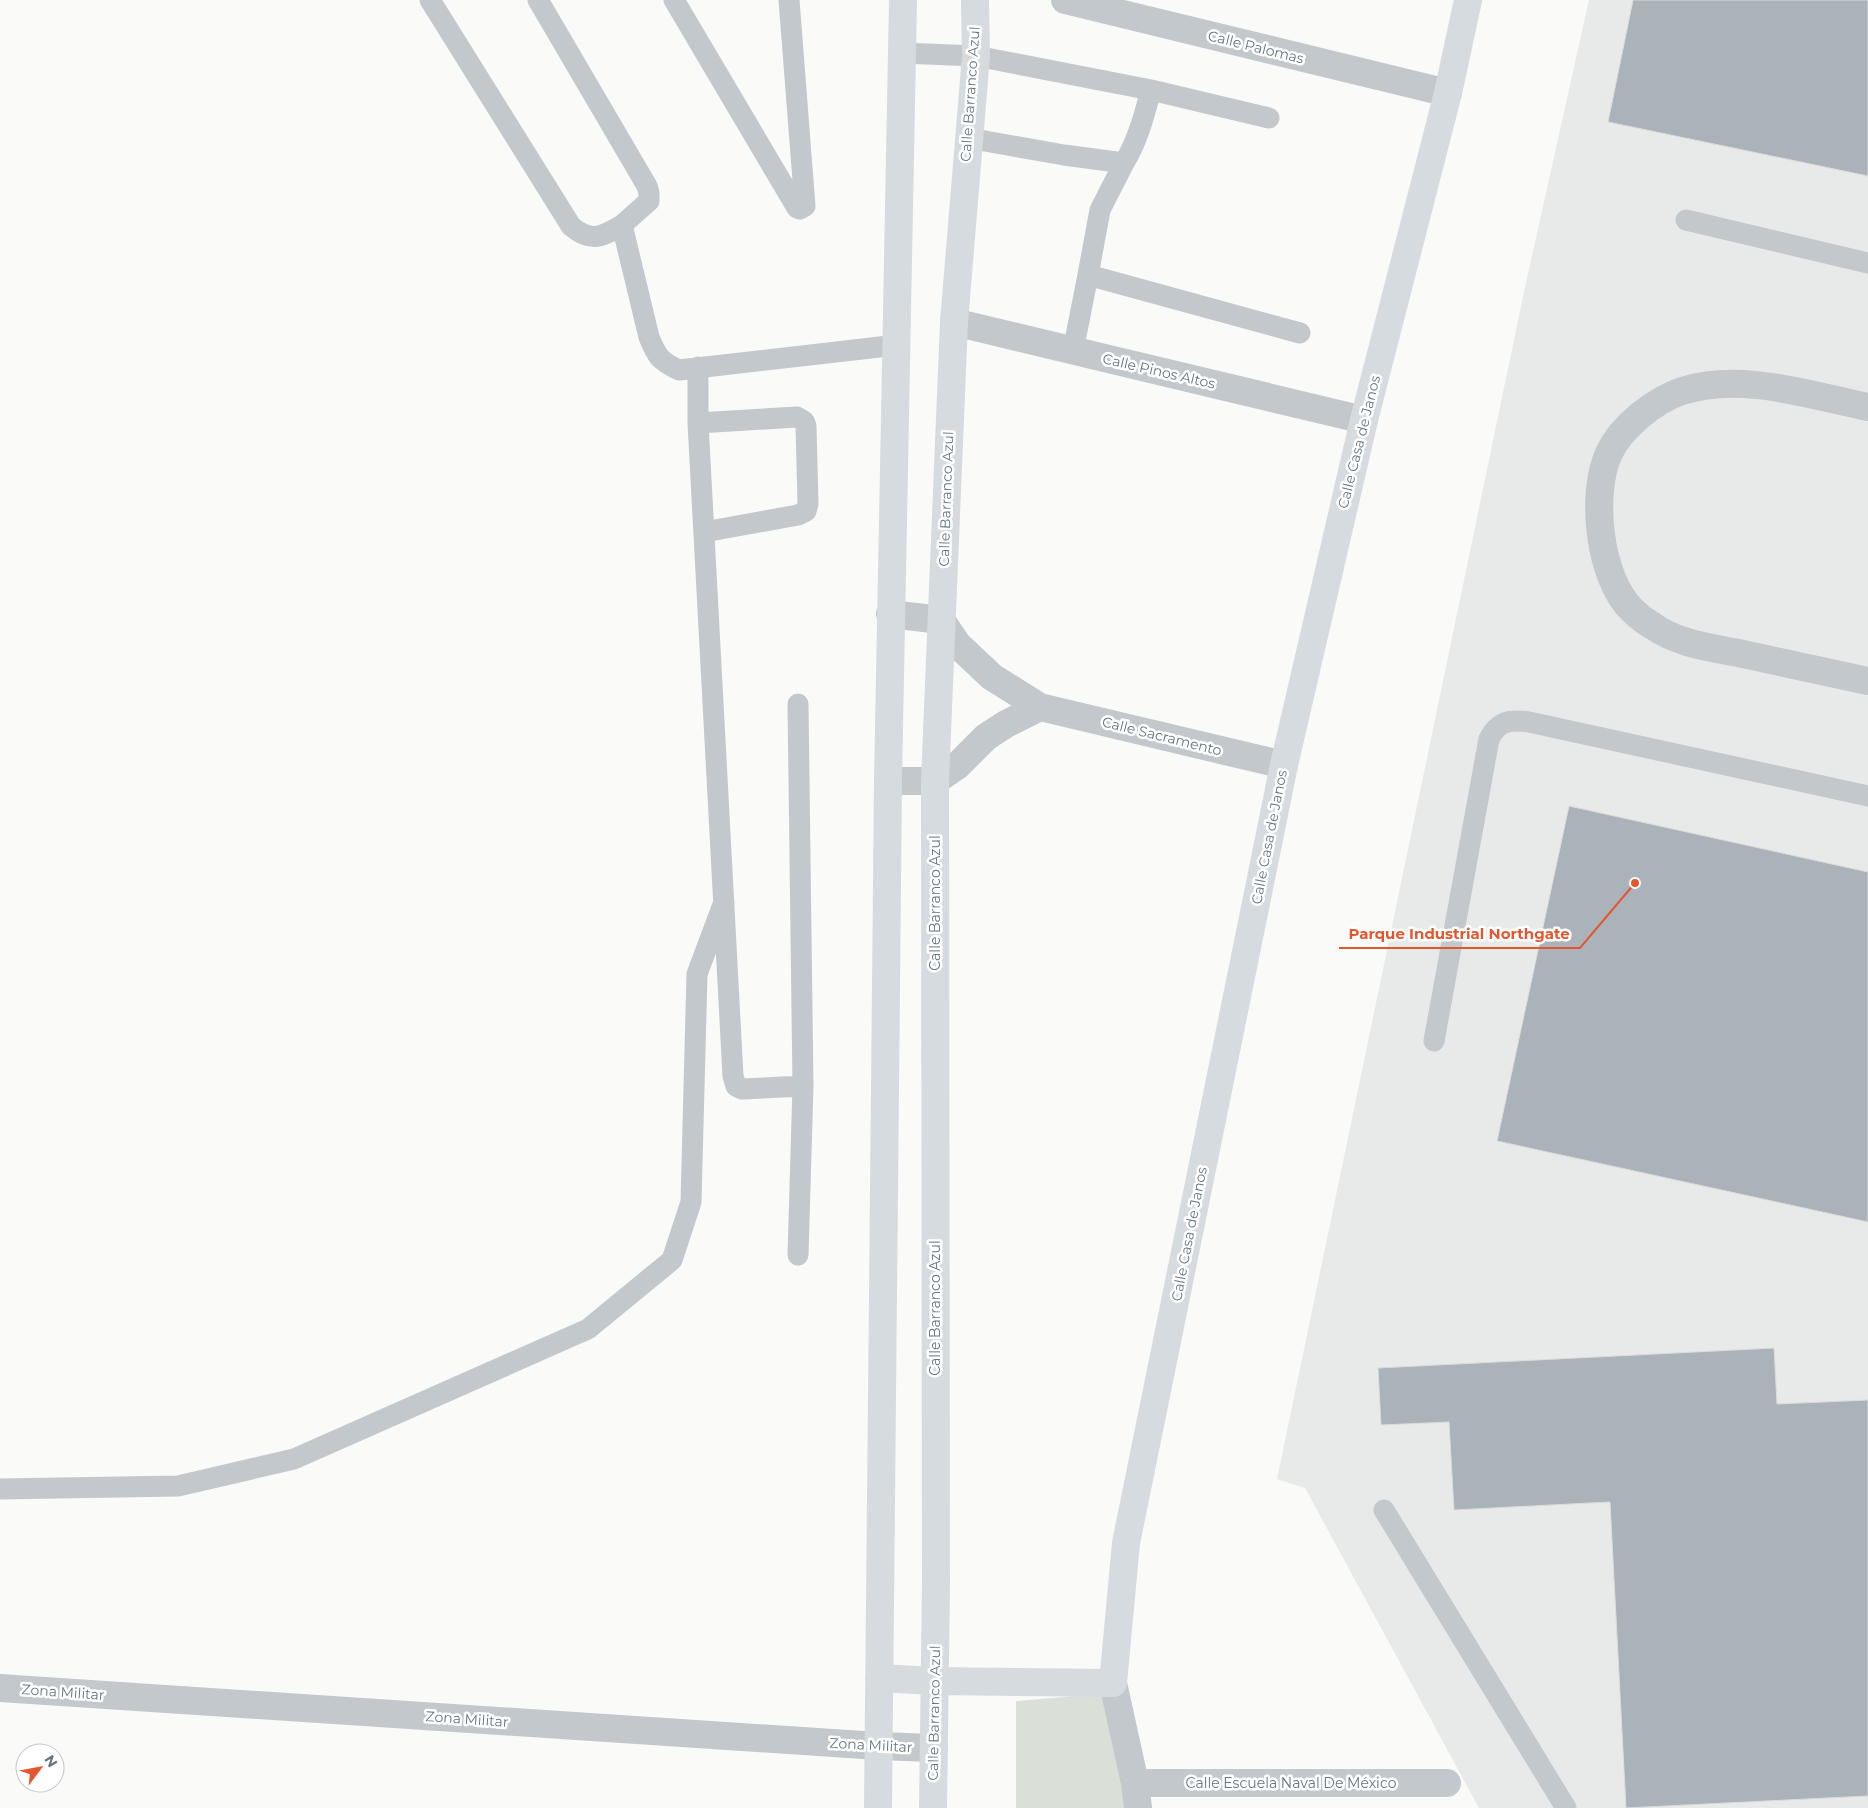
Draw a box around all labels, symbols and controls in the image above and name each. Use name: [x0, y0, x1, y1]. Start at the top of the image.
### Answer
street label: Calle Barranco Azul: [956, 26, 984, 162]
street label: Calle Palomas: [1206, 26, 1306, 68]
street label: Calle Pinos Altos: [1101, 349, 1217, 393]
street label: Calle Casa de Janos: [1334, 373, 1384, 510]
street label: Calle Barranco Azul: [935, 431, 957, 567]
street label: Calle Sacramento: [1100, 712, 1224, 760]
street label: Calle Casa de Janos: [1247, 768, 1291, 906]
street label: Calle Barranco Azul: [926, 835, 944, 971]
callout: Parque Industrial Northgate: [1339, 918, 1580, 948]
text: Parque Industrial Northgate: [1348, 924, 1570, 943]
street label: Calle Casa de Janos: [1167, 1165, 1211, 1303]
street label: Calle Barranco Azul: [926, 1240, 944, 1376]
street label: Calle Barranco Azul: [924, 1645, 944, 1781]
street label: Zona Militar: [21, 1680, 105, 1704]
street label: Zona Militar: [425, 1707, 509, 1731]
street label: Zona Militar: [829, 1734, 913, 1756]
north arrow: [15, 1743, 65, 1793]
text: N: [40, 1752, 62, 1771]
street label: Calle Escuela Naval De México: [1186, 1774, 1397, 1792]

